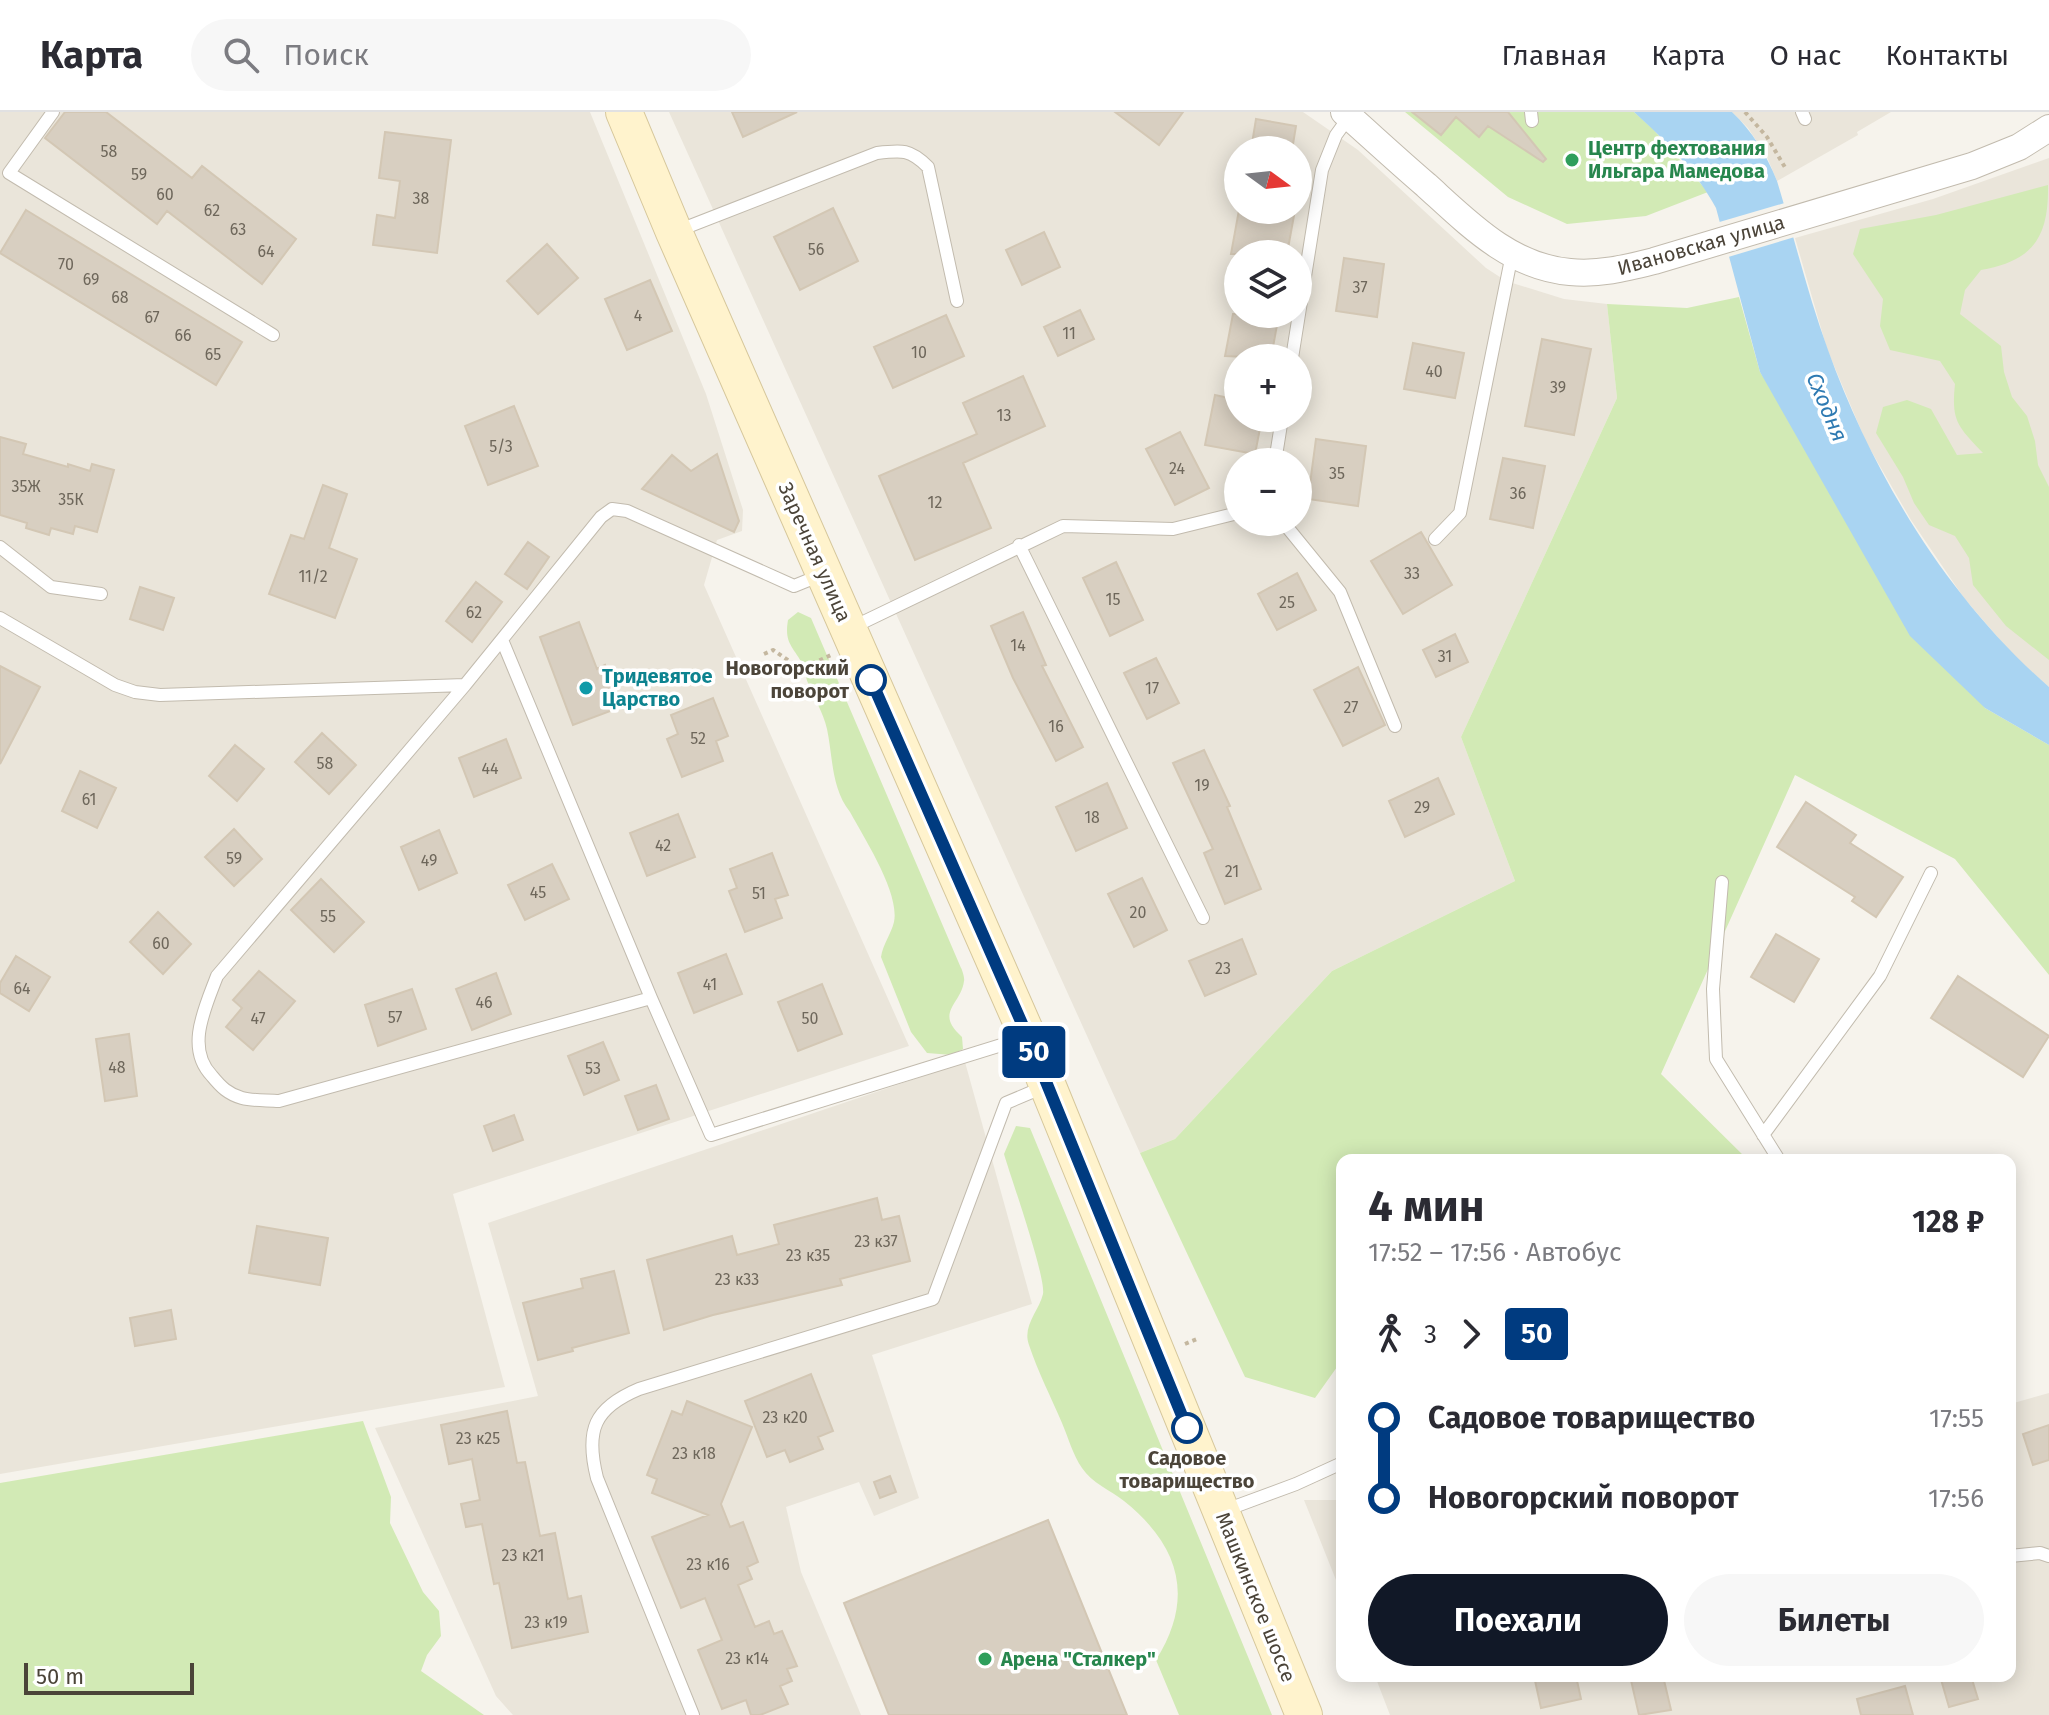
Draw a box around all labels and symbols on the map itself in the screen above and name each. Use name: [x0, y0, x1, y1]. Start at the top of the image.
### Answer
north arrow: [1224, 136, 1312, 224]
place label: Центр фехтования Ильгара Мамедова: [1588, 136, 1766, 183]
house number: 58: [101, 142, 118, 161]
marker: Центр фехтования Ильгара Мамедова: [1563, 151, 1581, 169]
house number: 59: [131, 165, 147, 184]
house number: 60: [156, 185, 174, 204]
house number: 38: [413, 189, 430, 208]
house number: 62: [204, 201, 220, 220]
street label: Ивановская улица: [1615, 210, 1787, 280]
house number: 63: [230, 220, 246, 239]
house number: 56: [808, 240, 824, 259]
house number: 64: [257, 242, 275, 261]
house number: 70: [58, 255, 74, 274]
house number: 69: [83, 270, 99, 289]
house number: 37: [1352, 278, 1368, 297]
house number: 68: [111, 288, 129, 307]
house number: 4: [634, 306, 643, 325]
house number: 67: [144, 308, 160, 327]
house number: 11: [1062, 324, 1076, 343]
house number: 66: [174, 326, 192, 345]
house number: 10: [911, 343, 927, 362]
house number: 65: [205, 345, 221, 364]
house number: 40: [1425, 362, 1443, 381]
water label: Сходня: [1800, 368, 1854, 446]
house number: 39: [1550, 378, 1566, 397]
house number: 13: [997, 406, 1011, 425]
house number: 5/3: [489, 437, 513, 456]
house number: 24: [1169, 459, 1185, 478]
house number: 35: [1329, 464, 1345, 483]
house number: 35Ж: [11, 477, 41, 496]
street label: Заречная улица: [774, 479, 856, 625]
house number: 36: [1510, 484, 1526, 503]
house number: 35К: [58, 490, 84, 509]
house number: 12: [928, 493, 942, 512]
house number: 33: [1404, 564, 1420, 583]
house number: 11/2: [298, 567, 328, 586]
house number: 15: [1106, 590, 1120, 609]
house number: 25: [1279, 593, 1295, 612]
house number: 62: [466, 603, 482, 622]
house number: 14: [1010, 636, 1026, 655]
house number: 31: [1438, 647, 1452, 666]
place label: Новогорский поворот: [725, 656, 850, 703]
place label: Тридевятое Царство: [602, 664, 712, 711]
marker: Новогорский поворот: [856, 665, 886, 695]
marker: Тридевятое Царство: [577, 679, 595, 697]
house number: 17: [1145, 679, 1159, 698]
house number: 27: [1344, 698, 1358, 717]
house number: 16: [1048, 717, 1064, 736]
house number: 52: [690, 729, 706, 748]
house number: 58: [317, 754, 334, 773]
house number: 44: [481, 759, 499, 778]
house number: 19: [1194, 776, 1210, 795]
house number: 61: [82, 790, 96, 809]
house number: 29: [1414, 798, 1430, 817]
house number: 18: [1084, 808, 1100, 827]
house number: 42: [655, 836, 671, 855]
house number: 59: [226, 849, 242, 868]
house number: 49: [421, 851, 437, 870]
house number: 21: [1225, 862, 1239, 881]
house number: 45: [530, 883, 546, 902]
house number: 51: [752, 884, 766, 903]
house number: 20: [1130, 903, 1146, 922]
house number: 55: [320, 907, 336, 926]
house number: 60: [152, 934, 170, 953]
house number: 23: [1215, 959, 1231, 978]
house number: 41: [703, 975, 717, 994]
house number: 64: [13, 979, 31, 998]
house number: 46: [475, 993, 493, 1012]
house number: 57: [388, 1008, 402, 1027]
house number: 47: [250, 1009, 266, 1028]
house number: 50: [802, 1009, 819, 1028]
line badge: 50: [998, 1026, 1070, 1078]
house number: 48: [108, 1058, 126, 1077]
house number: 53: [585, 1059, 601, 1078]
house number: 23 к37: [854, 1232, 898, 1251]
house number: 23 к35: [786, 1246, 830, 1265]
house number: 23 к33: [715, 1270, 759, 1289]
house number: 23 к20: [762, 1408, 808, 1427]
marker: Садовое товарищество: [1172, 1413, 1202, 1443]
house number: 23 к25: [456, 1429, 500, 1448]
house number: 23 к18: [672, 1444, 716, 1463]
place label: Садовое товарищество: [1120, 1446, 1255, 1493]
street label: Машкинское шоссе: [1211, 1509, 1301, 1685]
house number: 23 к21: [502, 1546, 544, 1565]
house number: 23 к16: [686, 1555, 730, 1574]
house number: 23 к19: [524, 1613, 568, 1632]
place label: Арена "Сталкер": [1000, 1647, 1156, 1671]
house number: 23 к14: [725, 1649, 769, 1668]
marker: Арена "Сталкер": [976, 1650, 994, 1668]
scale bar: [24, 1659, 194, 1695]

